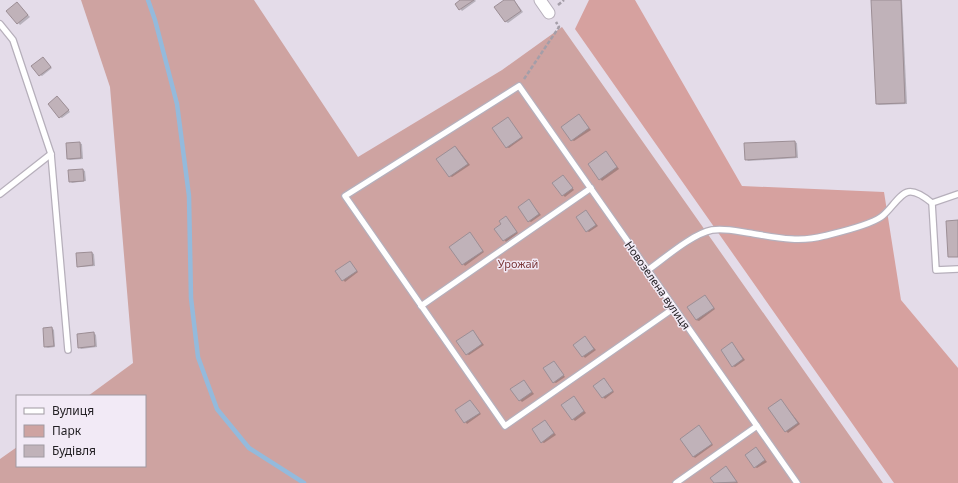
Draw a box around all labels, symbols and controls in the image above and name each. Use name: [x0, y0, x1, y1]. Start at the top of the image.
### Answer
street label: Новозелена вулиця: [622, 238, 694, 332]
park label: Урожай: [498, 256, 538, 271]
legend: [16, 395, 146, 467]
text: Вулиця: [52, 402, 94, 419]
text: Парк: [52, 422, 82, 439]
text: Будівля: [52, 442, 96, 459]

